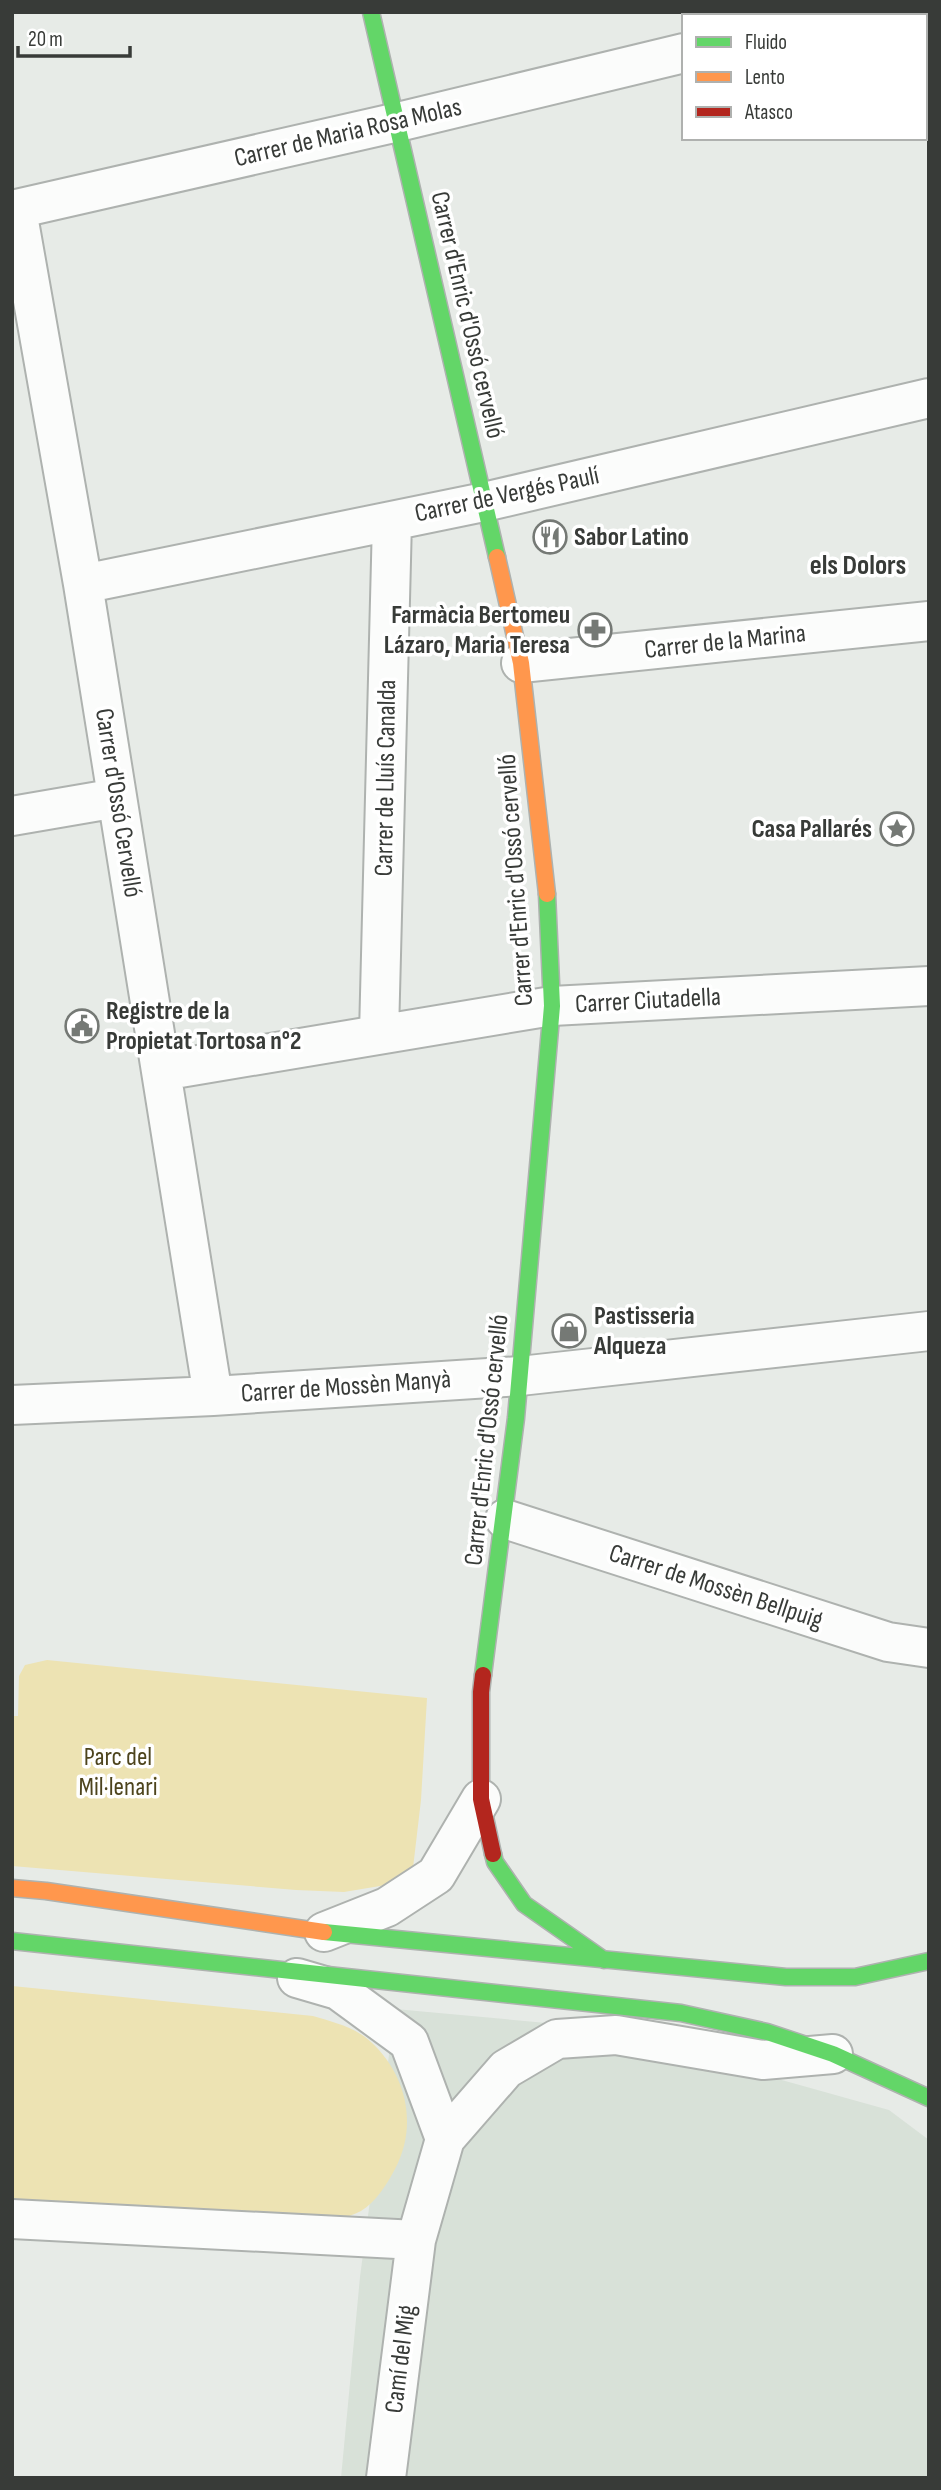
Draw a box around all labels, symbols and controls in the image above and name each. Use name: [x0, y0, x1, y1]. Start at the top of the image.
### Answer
scale bar: [18, 14, 130, 58]
legend: [682, 14, 927, 140]
text: 20 m: [28, 27, 63, 52]
text: Fluido: [745, 30, 787, 55]
text: Lento: [745, 65, 785, 90]
street label: Carrer de Maria Rosa Molas: [231, 92, 465, 174]
text: Atasco: [744, 100, 793, 125]
street label: Carrer d'Enric d'Ossó cervelló: [423, 188, 511, 442]
street label: Carrer de Vergés Paulí: [412, 460, 602, 530]
restaurant icon: Sabor Latino: [531, 518, 569, 556]
place label: Sabor Latino: [574, 522, 689, 553]
district label: els Dolors: [810, 549, 906, 582]
place label: Farmàcia Bertomeu Lázaro, Maria Teresa: [384, 600, 570, 661]
pharmacy icon: Farmàcia Bertomeu Lázaro, Maria Teresa: [576, 611, 614, 649]
street label: Carrer de la Marina: [643, 618, 807, 666]
street label: Carrer de Lluís Canalda: [369, 679, 403, 877]
street label: Carrer d'Ossó Cervelló: [88, 706, 148, 900]
street label: Carrer d'Enric d'Ossó cervelló: [492, 753, 540, 1007]
place icon: Casa Pallarés: [878, 810, 916, 848]
place label: Casa Pallarés: [751, 814, 872, 845]
street label: Carrer Ciutadella: [574, 982, 722, 1020]
place label: Registre de la Propietat Tortosa n°2: [106, 996, 301, 1057]
public building icon: Registre de la Propietat Tortosa n°2: [63, 1007, 101, 1045]
place label: Pastisseria Alqueza: [593, 1301, 695, 1362]
shop icon: Pastisseria Alqueza: [550, 1312, 588, 1350]
street label: Carrer d'Enric d'Ossó cervelló: [458, 1313, 516, 1567]
street label: Carrer de Mossèn Manyà: [240, 1364, 452, 1410]
street label: Carrer de Mossèn Bellpuig: [605, 1538, 827, 1636]
park label: Parc del Mil·lenari: [78, 1742, 158, 1803]
street label: Camí del Mig: [379, 2303, 423, 2415]

